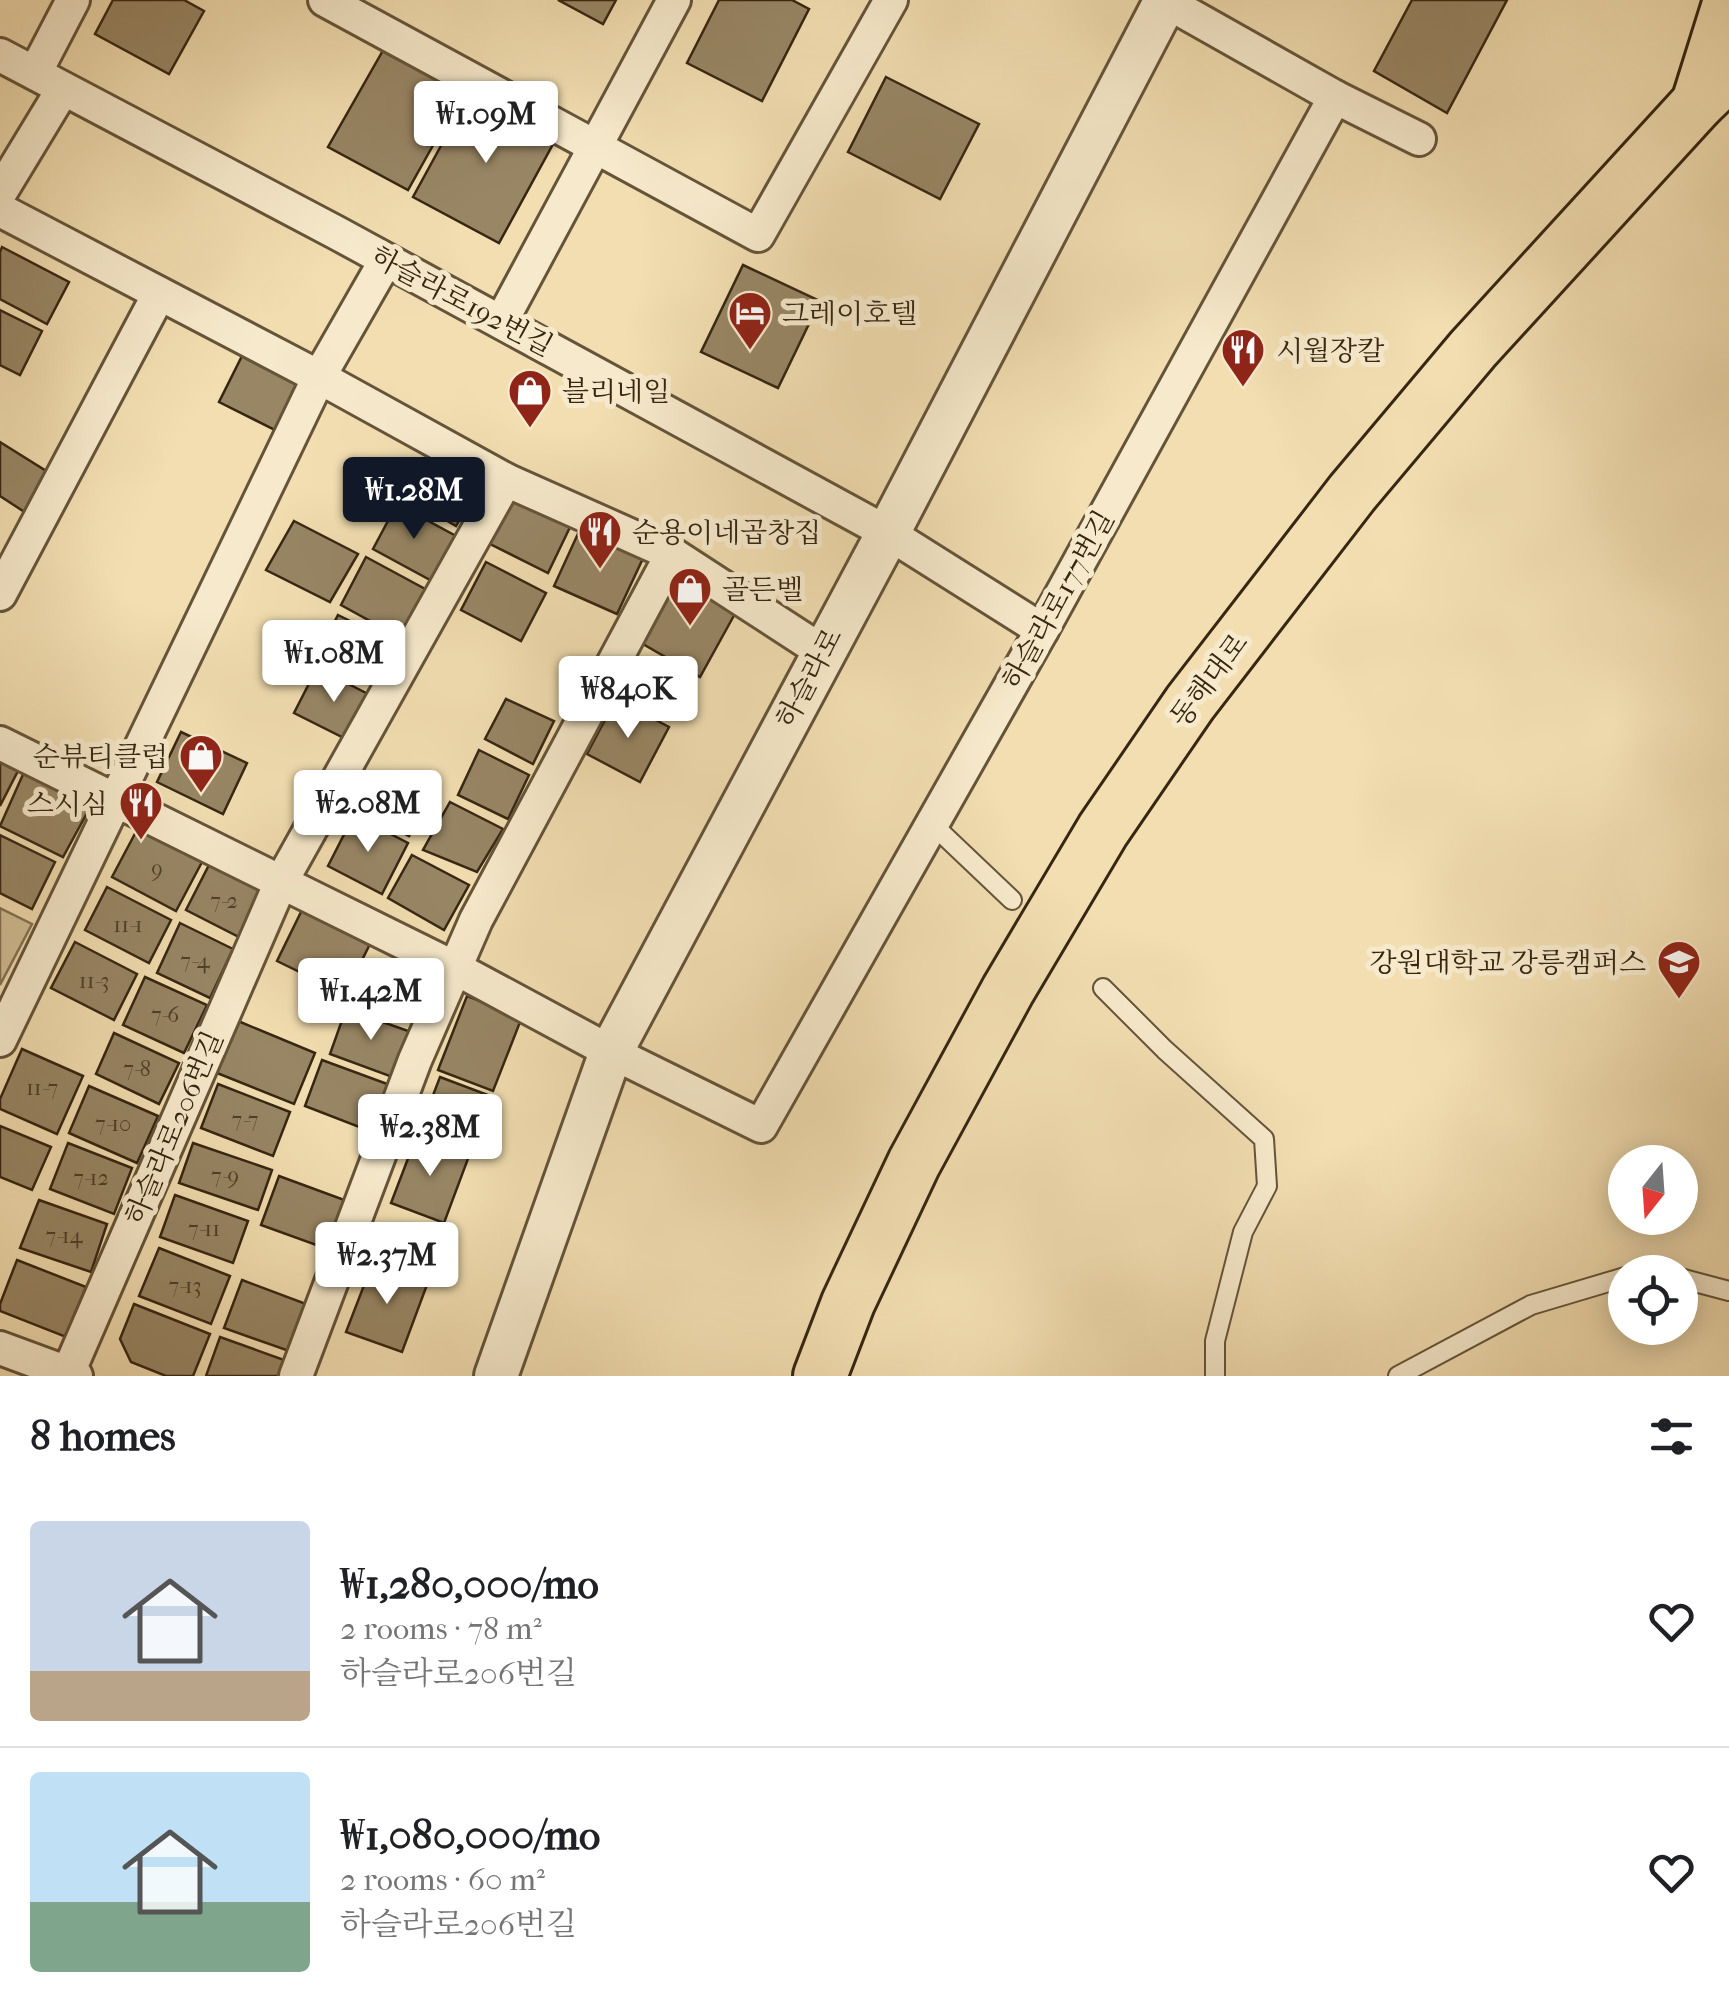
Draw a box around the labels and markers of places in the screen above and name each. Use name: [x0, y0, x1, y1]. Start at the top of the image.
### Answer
pin: ₩1.09M: [405, 81, 567, 166]
hotel icon: 그레이호텔: [727, 290, 773, 351]
place label: 그레이호텔: [782, 297, 917, 330]
restaurant icon: 시월장칼: [1220, 327, 1266, 388]
place label: 시월장칼: [1276, 334, 1384, 367]
shop icon: 블리네일: [507, 368, 553, 429]
place label: 블리네일: [562, 375, 670, 408]
pin: ₩1.28M: [333, 457, 495, 542]
restaurant icon: 순용이네곱창집: [577, 509, 623, 570]
place label: 순용이네곱창집: [632, 516, 821, 549]
shop icon: 골든벨: [667, 566, 713, 627]
place label: 골든벨: [722, 573, 803, 606]
pin: ₩1.08M: [253, 620, 415, 705]
pin: ₩840K: [558, 656, 698, 741]
shop icon: 순뷰티클럽: [178, 733, 224, 794]
place label: 순뷰티클럽: [33, 740, 168, 773]
pin: ₩2.08M: [287, 770, 449, 855]
restaurant icon: 스시심: [118, 780, 164, 841]
place label: 스시심: [27, 787, 108, 820]
school or university icon: 강원대학교 강릉캠퍼스: [1656, 939, 1702, 1000]
place label: 강원대학교 강릉캠퍼스: [1370, 946, 1646, 979]
pin: ₩1.42M: [290, 958, 452, 1043]
pin: ₩2.38M: [349, 1094, 511, 1179]
pin: ₩2.37M: [306, 1222, 468, 1307]

